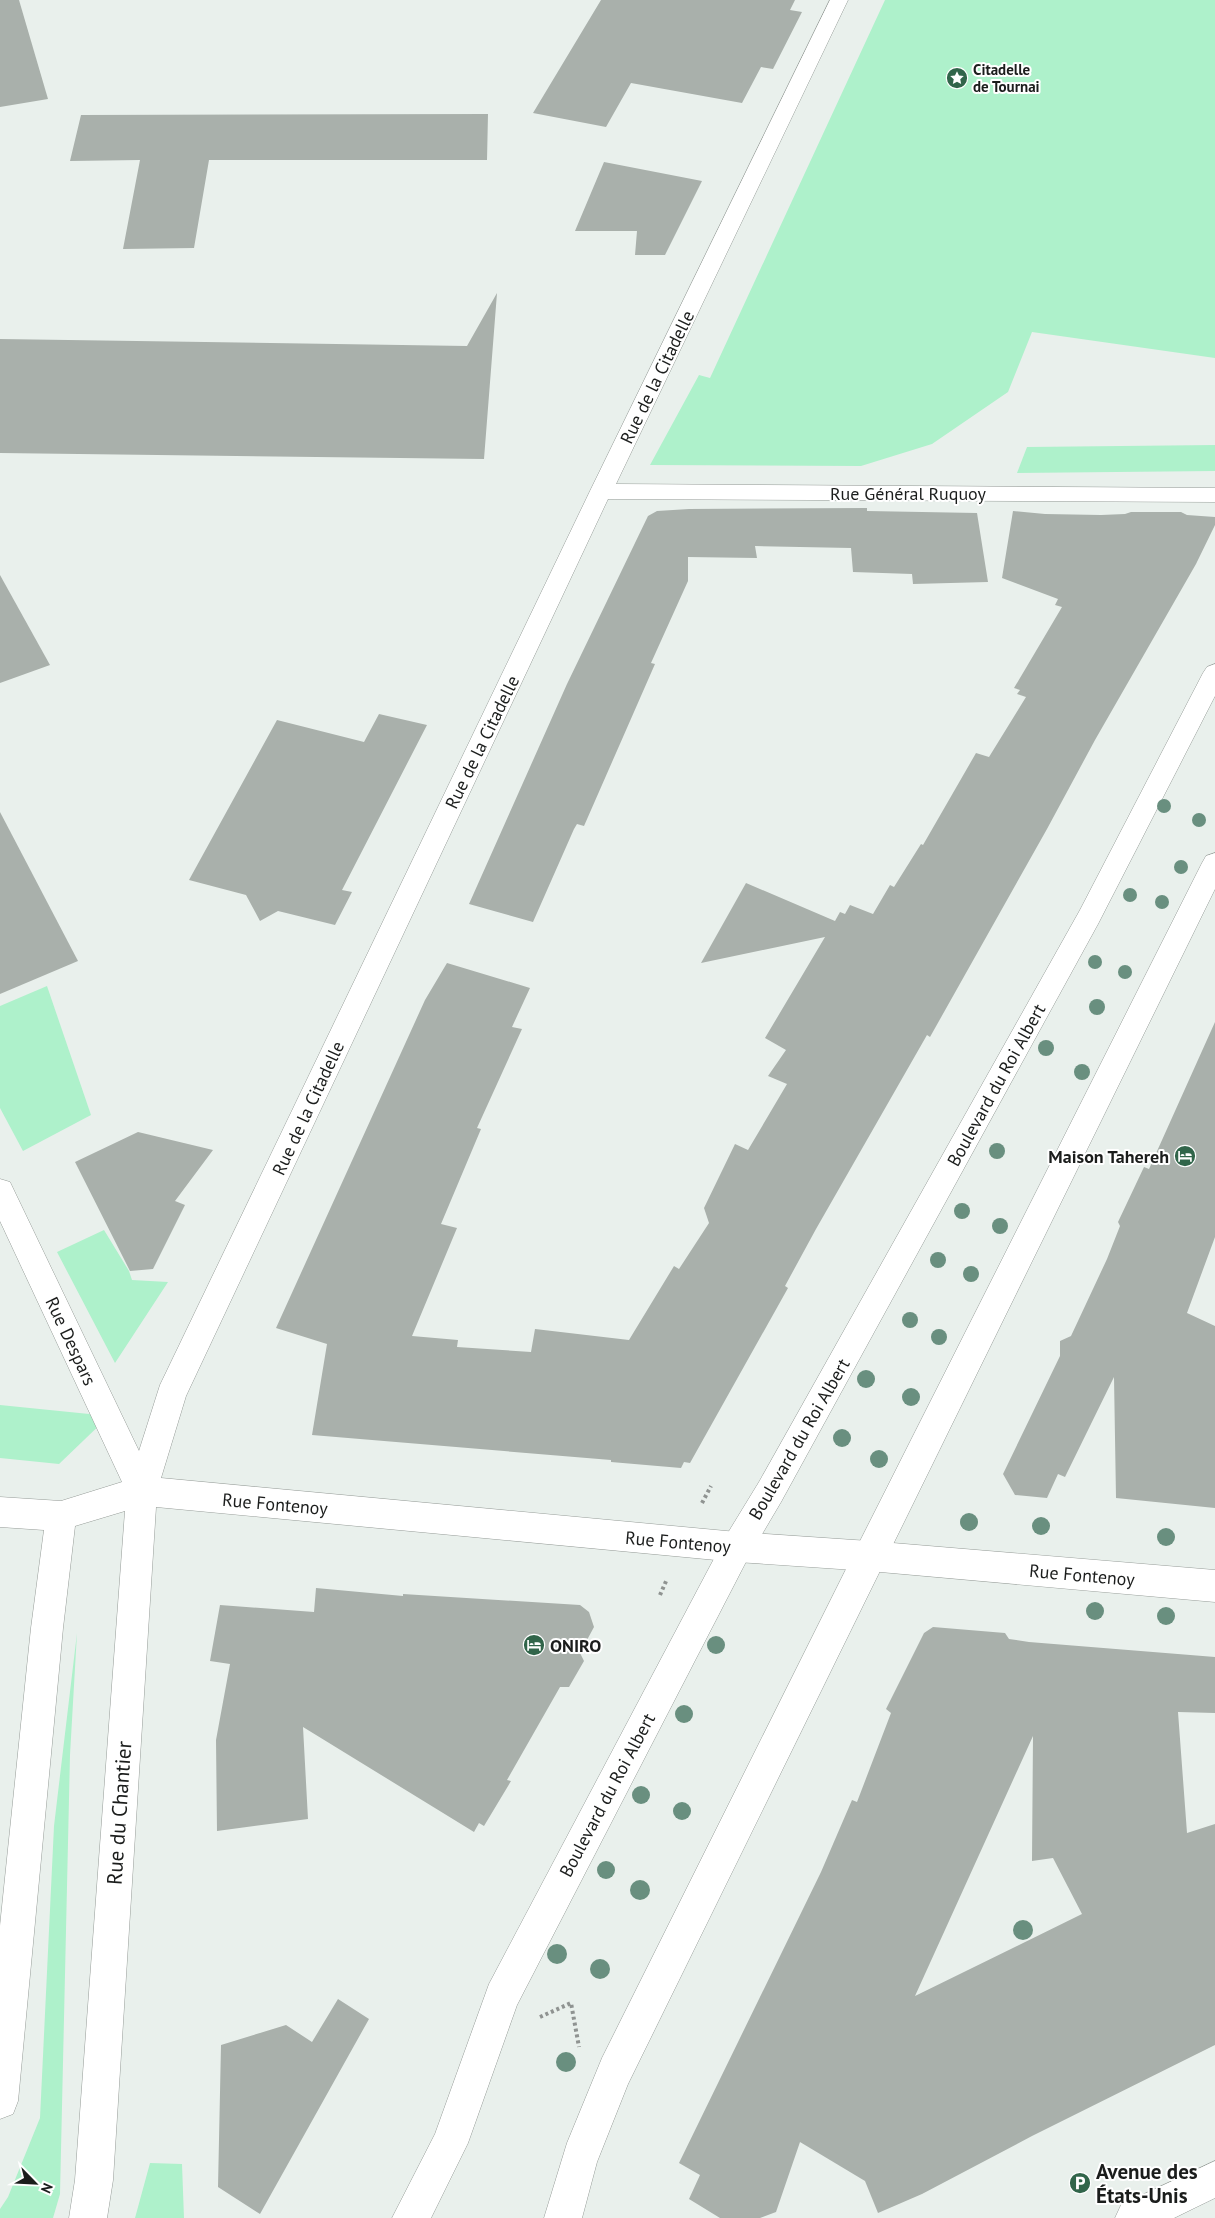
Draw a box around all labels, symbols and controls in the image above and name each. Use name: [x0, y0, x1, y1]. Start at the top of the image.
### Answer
place label: Citadelle de Tournai: [973, 60, 1040, 96]
place icon: Citadelle de Tournai: [945, 66, 969, 90]
street label: Rue de la Citadelle: [615, 307, 699, 447]
street label: Rue Général Ruquoy: [830, 482, 987, 505]
street label: Rue de la Citadelle: [440, 672, 524, 812]
street label: Boulevard du Roi Albert: [942, 1000, 1050, 1170]
street label: Rue de la Citadelle: [267, 1037, 349, 1179]
hotel icon: Maison Tahereh: [1173, 1144, 1197, 1168]
place label: Maison Tahereh: [1048, 1145, 1169, 1168]
street label: Rue Despars: [40, 1293, 102, 1389]
street label: Boulevard du Roi Albert: [743, 1354, 855, 1524]
street label: Rue Fontenoy: [221, 1488, 329, 1520]
street label: Rue Fontenoy: [624, 1526, 732, 1558]
street label: Rue Fontenoy: [1028, 1559, 1136, 1591]
hotel icon: ONIRO: [522, 1633, 546, 1657]
place label: ONIRO: [550, 1634, 601, 1657]
street label: Boulevard du Roi Albert: [554, 1709, 660, 1881]
street label: Rue du Chantier: [101, 1740, 137, 1886]
north arrow: [10, 2158, 60, 2208]
place label: Avenue des États-Unis: [1096, 2158, 1198, 2209]
parking icon: Avenue des États-Unis: [1068, 2171, 1092, 2195]
text: N: [37, 2180, 57, 2196]

